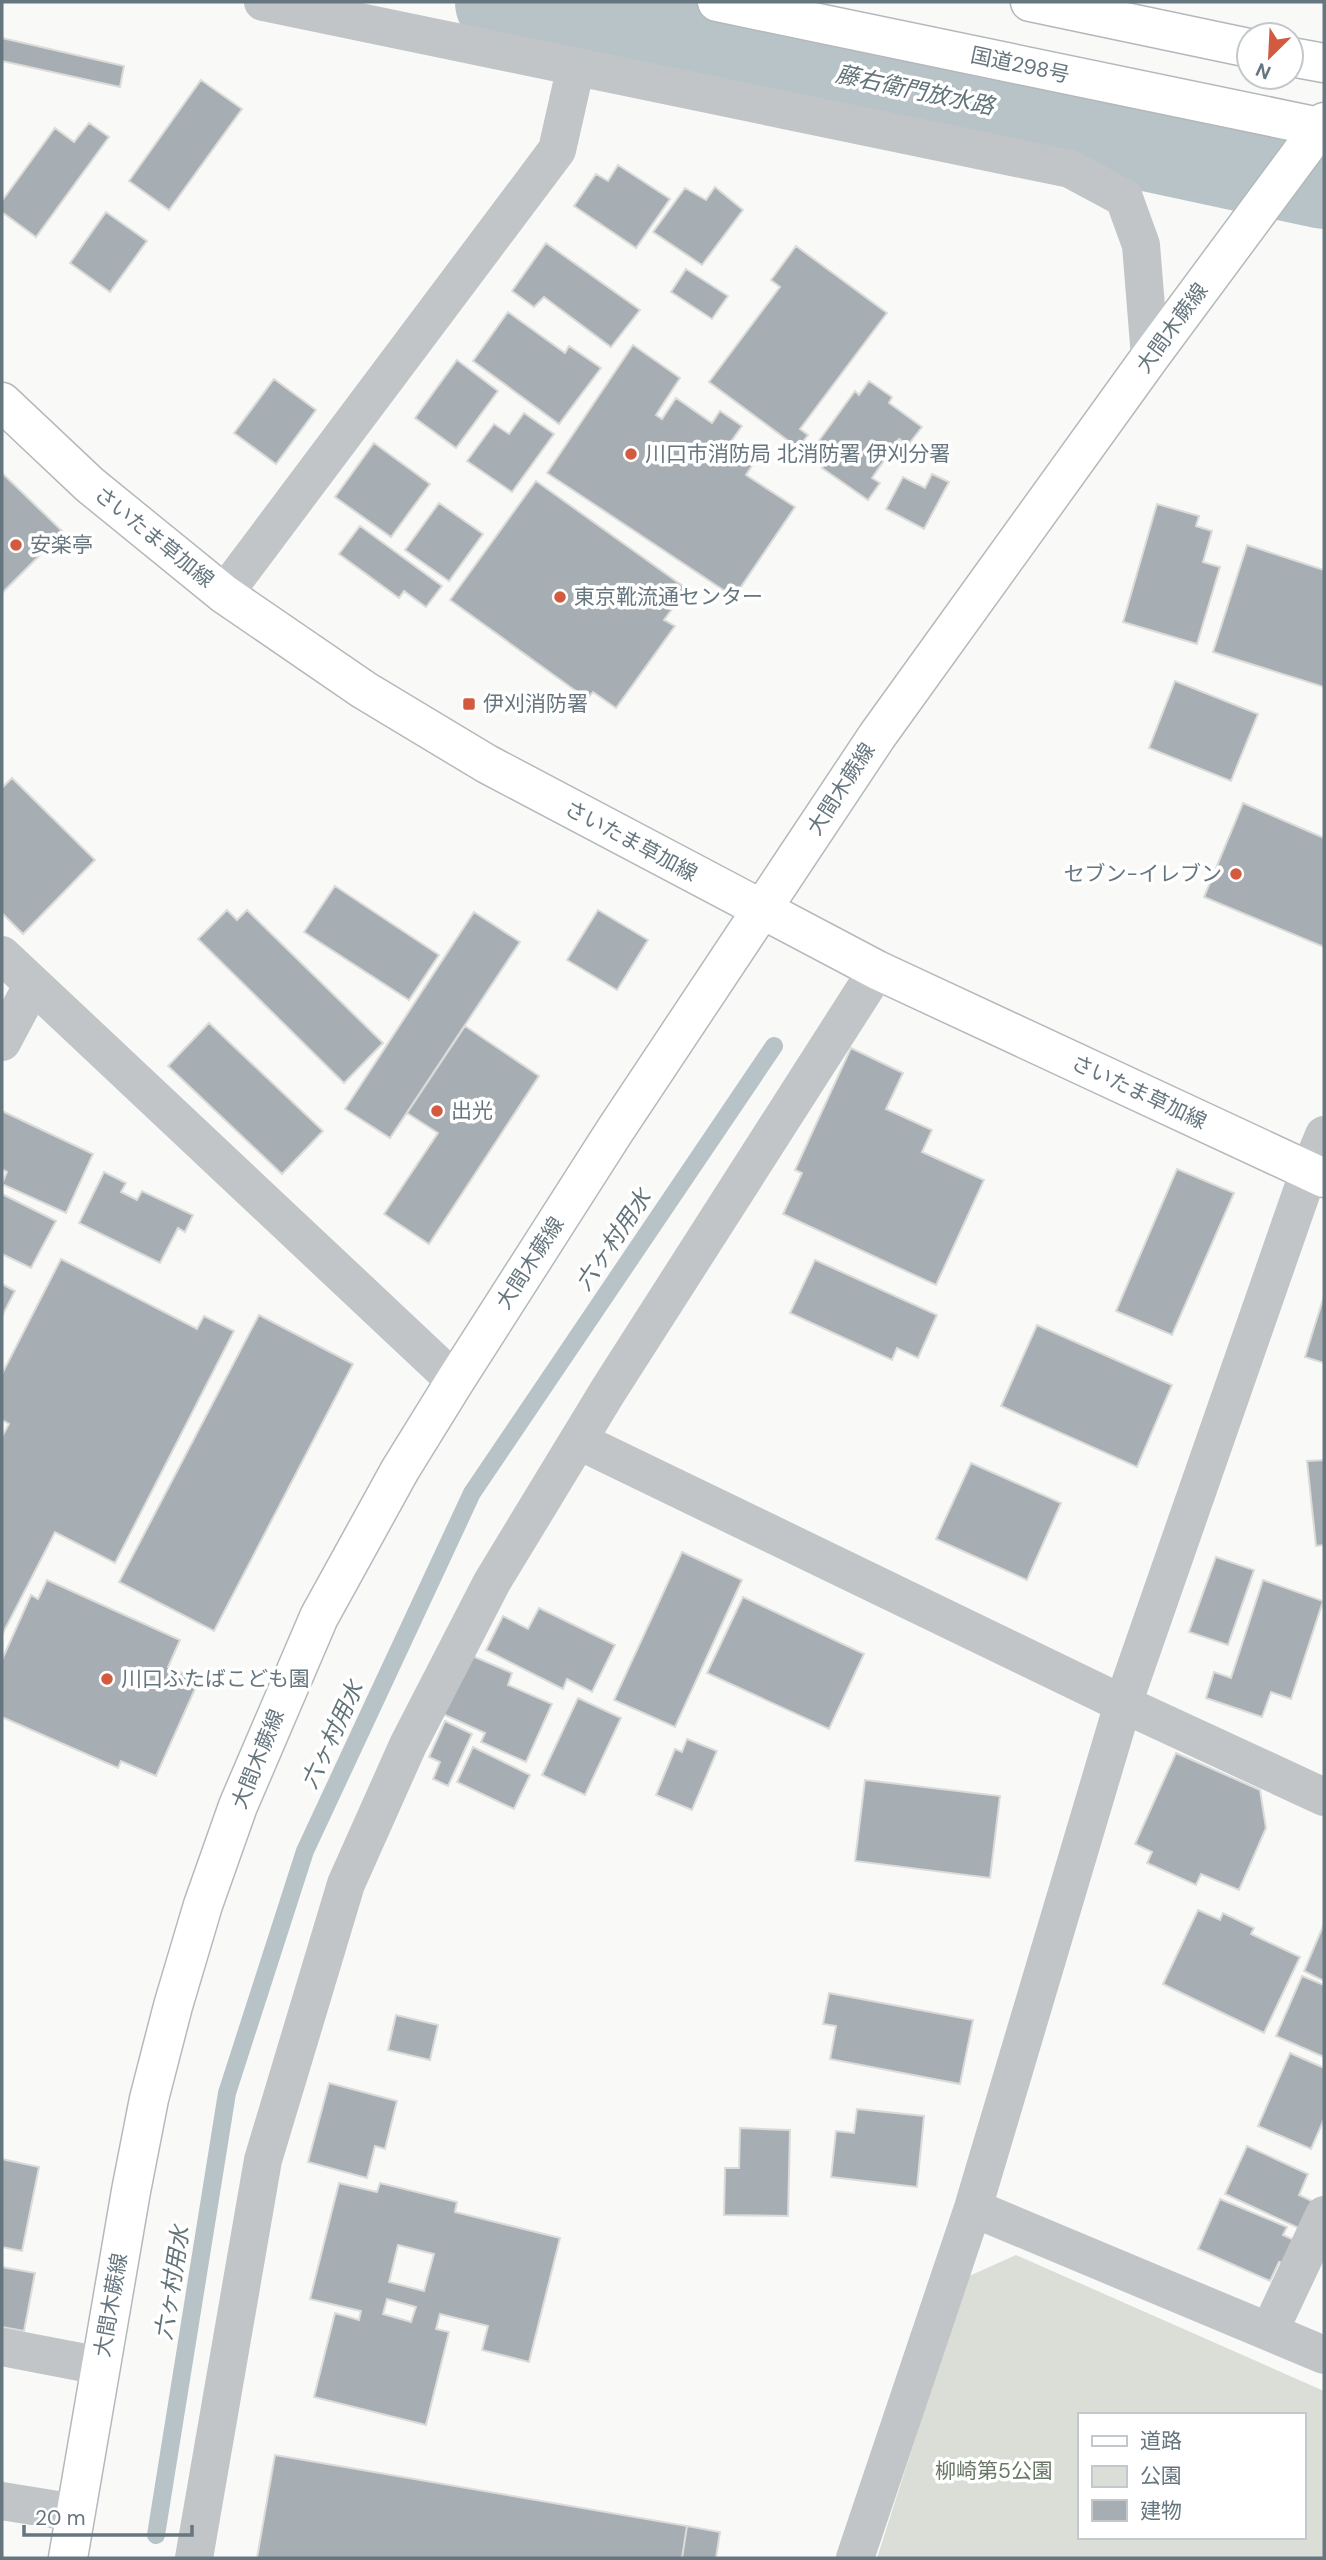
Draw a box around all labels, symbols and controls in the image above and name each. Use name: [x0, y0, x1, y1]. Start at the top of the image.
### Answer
north arrow: [1235, 21, 1305, 91]
street label: 国道298号: [968, 41, 1072, 89]
text: N: [1252, 57, 1275, 85]
water label: 藤右衛門放水路: [833, 59, 999, 122]
street label: 大間木蕨線: [1130, 277, 1214, 379]
place label: 川口市消防局 北消防署 伊刈分署: [645, 440, 950, 468]
marker: 川口市消防局 北消防署 伊刈分署: [623, 446, 639, 462]
street label: さいたま草加線: [88, 480, 220, 594]
place label: 安楽亭: [30, 531, 93, 559]
marker: 安楽亭: [8, 537, 24, 553]
place label: 東京靴流通センター: [574, 583, 763, 611]
marker: 東京靴流通センター: [552, 589, 568, 605]
place label: 伊刈消防署: [483, 690, 588, 718]
marker: 伊刈消防署: [461, 696, 477, 712]
street label: 大間木蕨線: [801, 737, 881, 841]
street label: さいたま草加線: [560, 794, 702, 888]
place label: セブン-イレブン: [1064, 860, 1222, 888]
marker: セブン-イレブン: [1228, 866, 1244, 882]
street label: さいたま草加線: [1067, 1048, 1211, 1136]
place label: 出光: [451, 1097, 493, 1125]
marker: 出光: [429, 1103, 445, 1119]
water label: 六ヶ村用水: [568, 1181, 659, 1296]
street label: 大間木蕨線: [490, 1211, 570, 1315]
place label: 川口ふたばこども園: [121, 1665, 310, 1693]
marker: 川口ふたばこども園: [99, 1671, 115, 1687]
water label: 六ヶ村用水: [294, 1674, 371, 1793]
street label: 大間木蕨線: [225, 1705, 291, 1813]
water label: 六ヶ村用水: [148, 2221, 196, 2342]
street label: 大間木蕨線: [88, 2251, 134, 2359]
legend: [1078, 2413, 1305, 2539]
text: 道路: [1140, 2427, 1182, 2455]
park label: 柳崎第5公園: [935, 2457, 1053, 2485]
text: 公園: [1140, 2462, 1182, 2490]
scale bar: [24, 2494, 192, 2538]
text: 建物: [1140, 2497, 1182, 2525]
text: 20 m: [35, 2504, 86, 2532]

